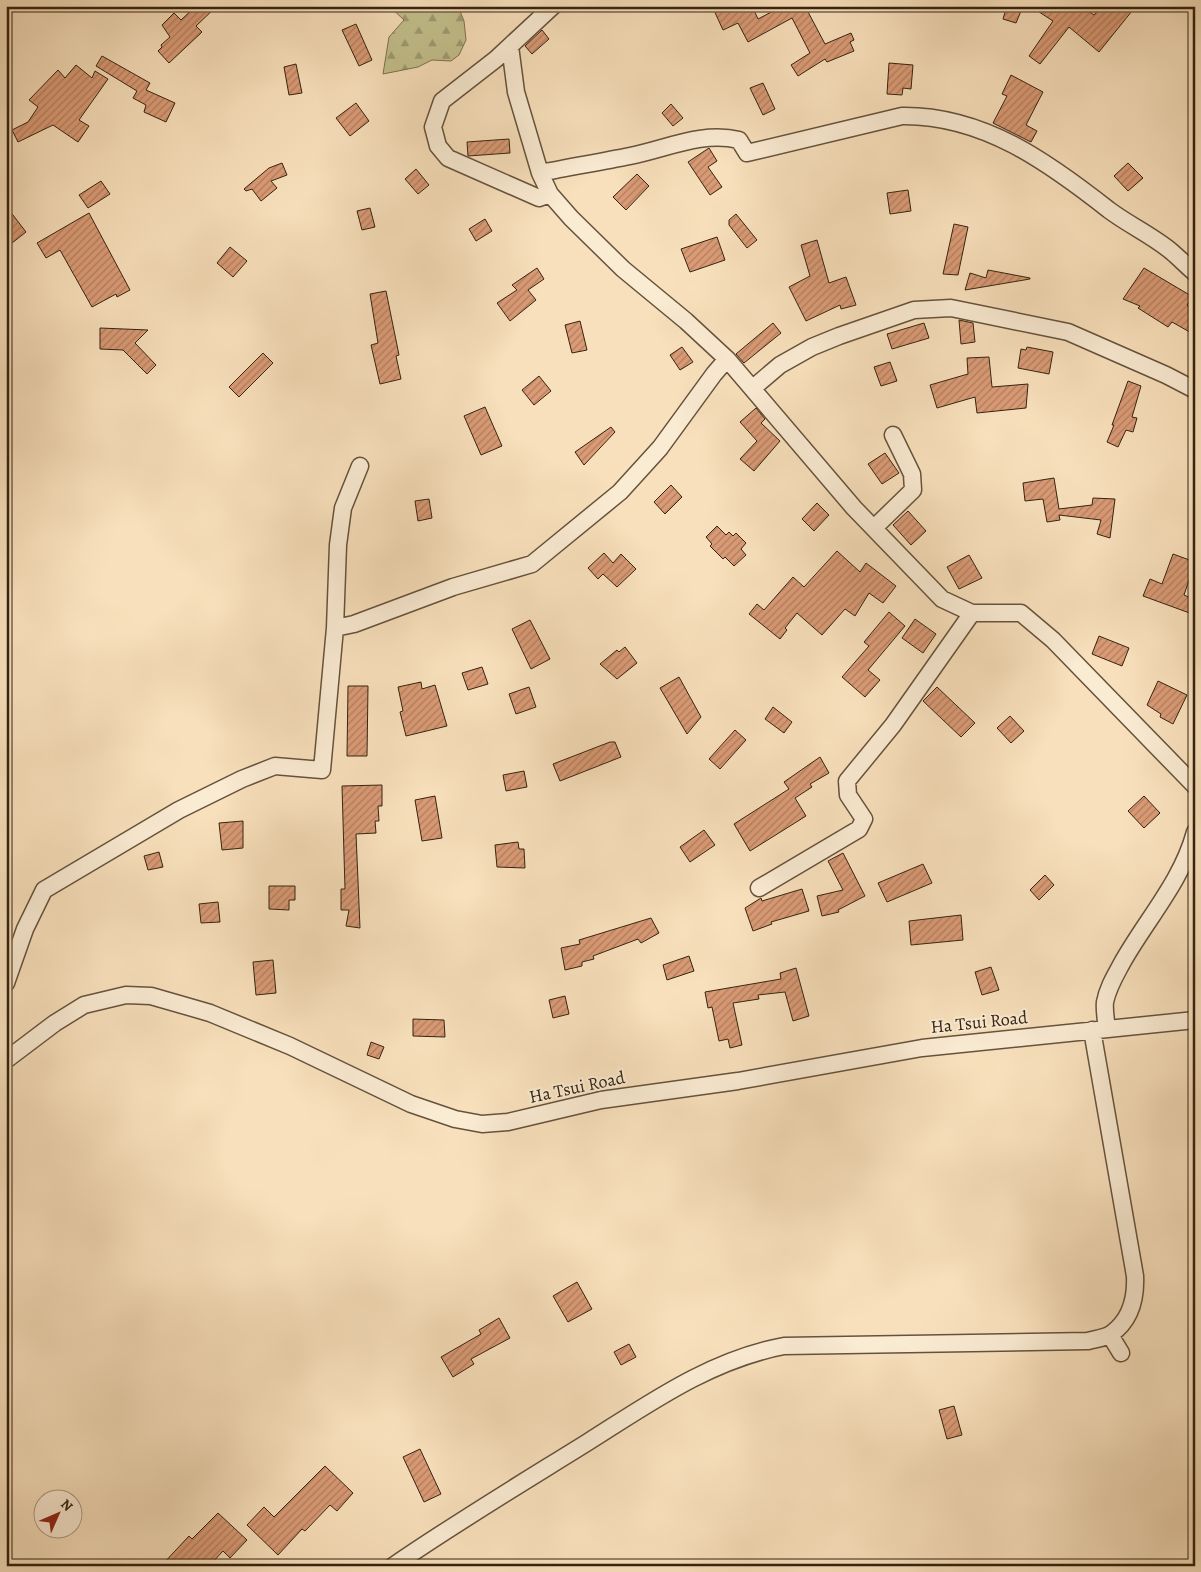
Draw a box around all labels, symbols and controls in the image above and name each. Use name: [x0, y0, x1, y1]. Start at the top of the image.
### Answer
street label: Ha Tsui Road: [929, 1005, 1029, 1039]
street label: Ha Tsui Road: [527, 1065, 627, 1109]
north arrow: [32, 1490, 82, 1540]
text: N: [57, 1495, 77, 1515]

